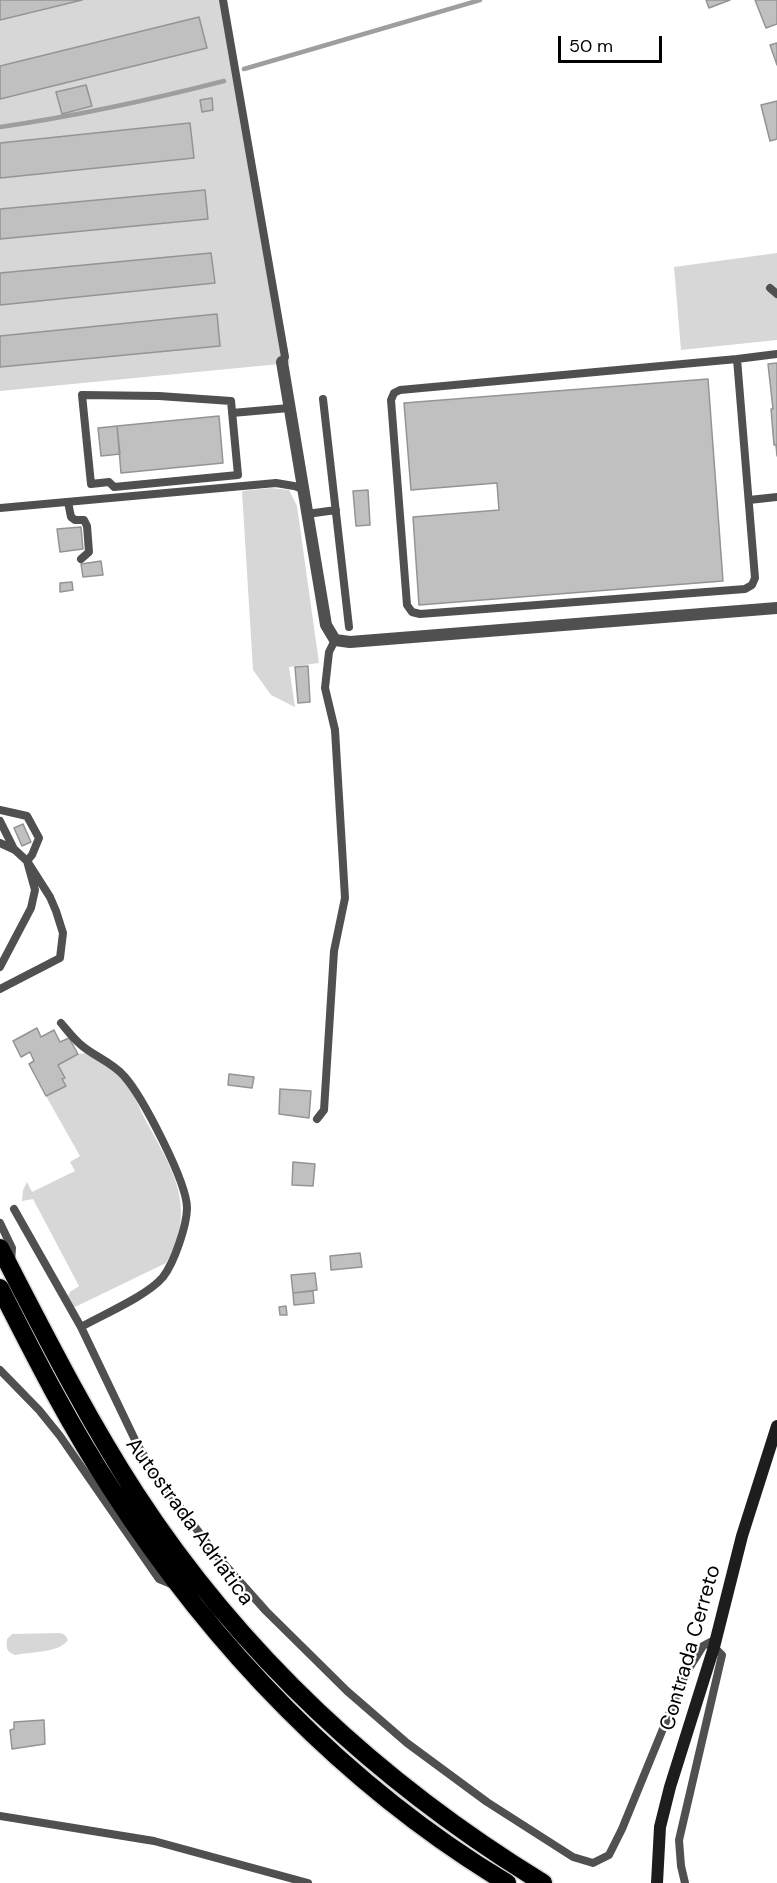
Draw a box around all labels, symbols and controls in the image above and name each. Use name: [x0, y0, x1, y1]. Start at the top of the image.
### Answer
scale bar: [561, 24, 664, 62]
text: 50 m: [569, 34, 613, 58]
street label: Autostrada Adriatica: [120, 1433, 258, 1611]
street label: Contrada Cerreto: [655, 1562, 727, 1734]

